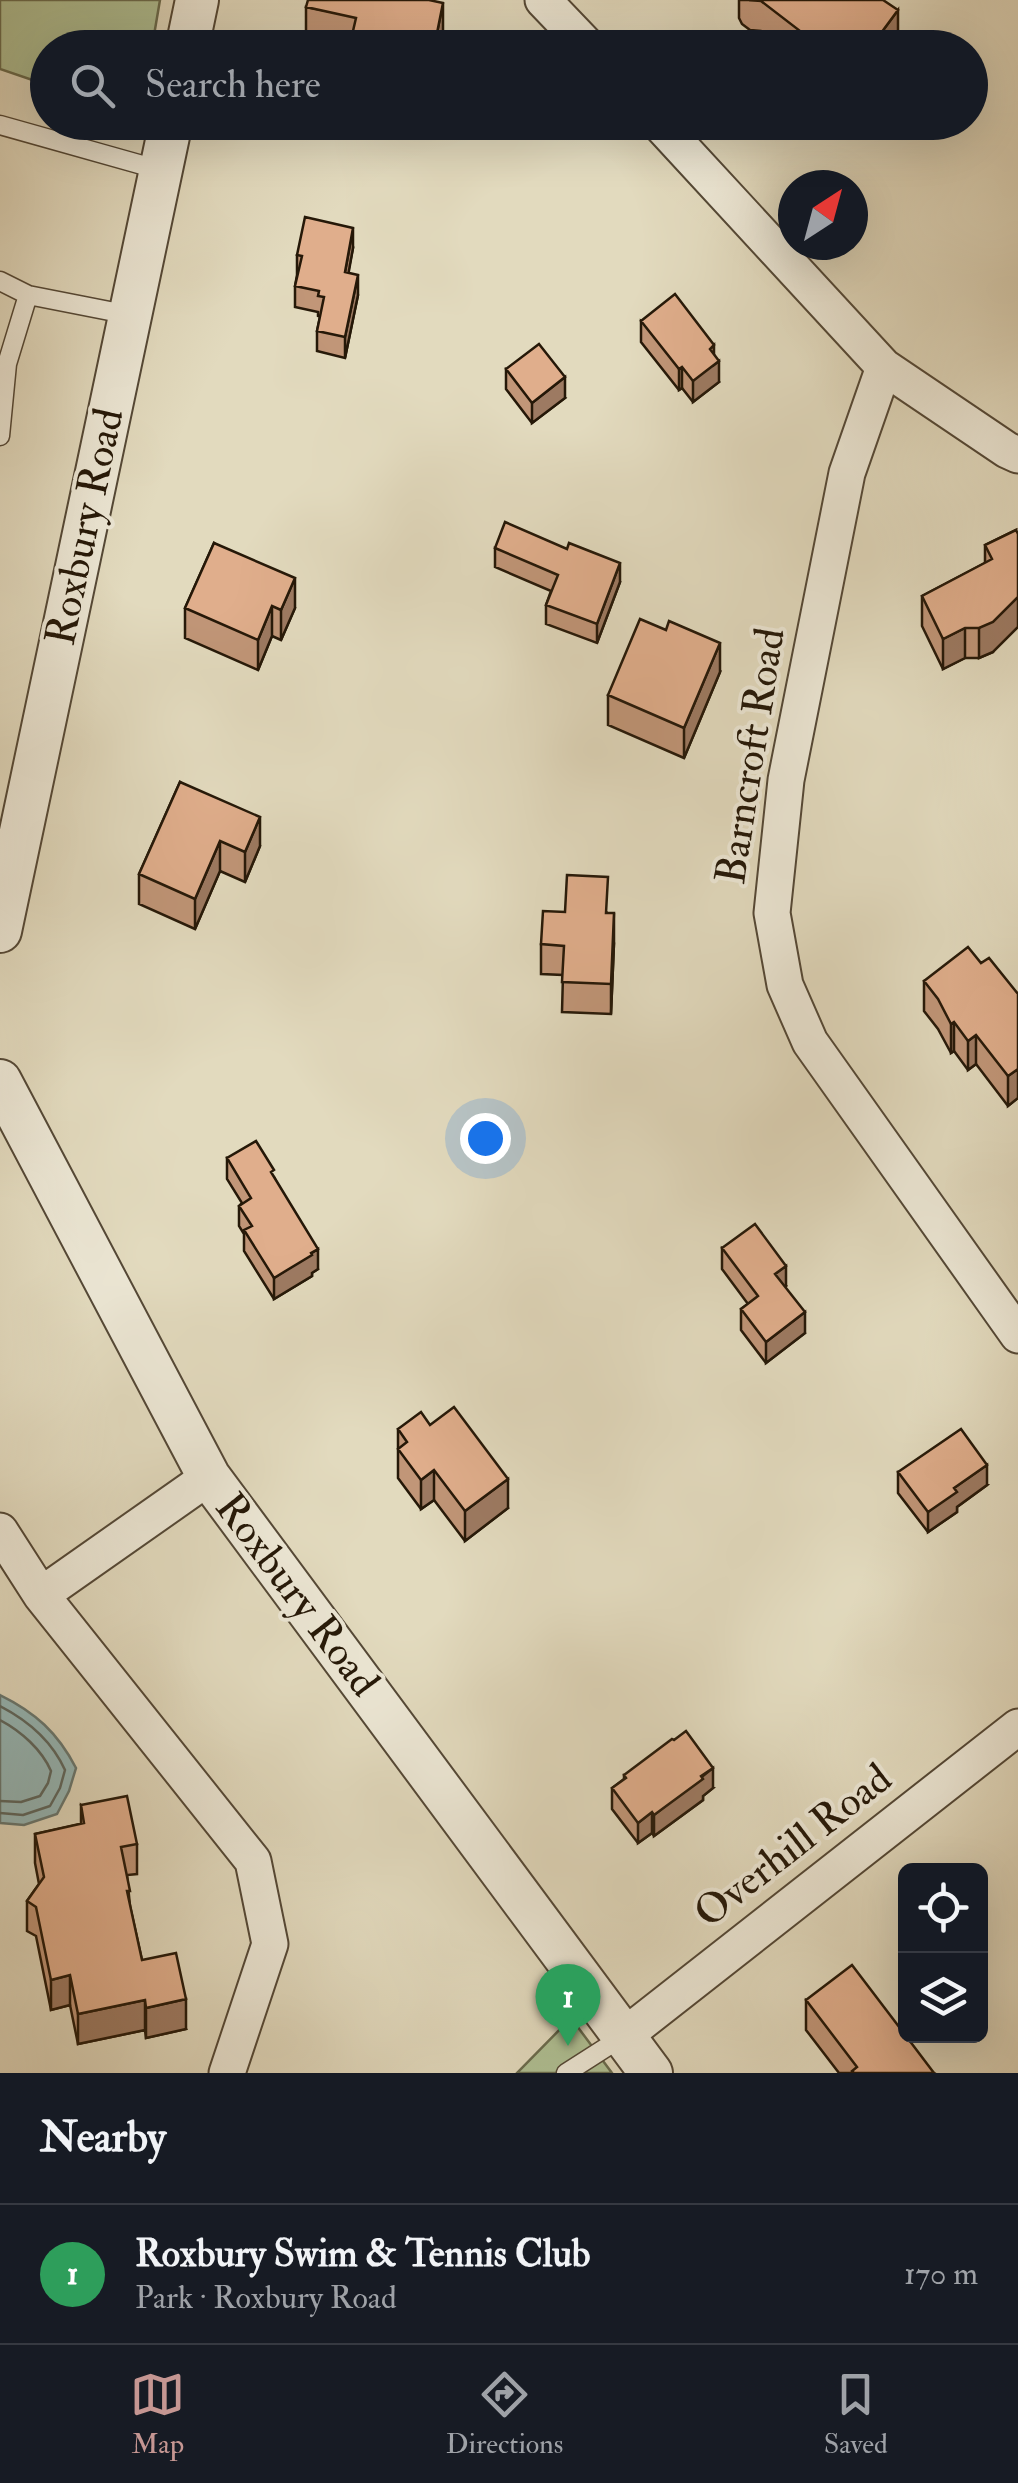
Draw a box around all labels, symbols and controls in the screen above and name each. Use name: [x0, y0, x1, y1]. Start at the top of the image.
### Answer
search box: [30, 30, 988, 140]
icon: search: [65, 58, 120, 113]
text: Search here: [145, 61, 321, 109]
north arrow: [778, 170, 868, 260]
street label: Roxbury Road: [35, 403, 136, 650]
street label: Barncroft Road: [705, 624, 797, 888]
your location: [460, 1113, 511, 1164]
street label: Roxbury Road: [204, 1483, 391, 1707]
street label: Overhill Road: [684, 1753, 902, 1939]
map controls: [898, 1863, 988, 2043]
button: locate: [898, 1863, 988, 1953]
button: layers: [898, 1953, 988, 2043]
pin: 1: [536, 1964, 600, 2046]
text: Nearby: [40, 2112, 166, 2164]
text: Roxbury Swim & Tennis Club: [135, 2230, 591, 2278]
text: 1: [67, 2254, 78, 2294]
text: 170 m: [904, 2254, 978, 2294]
text: Park · Roxbury Road: [135, 2278, 397, 2318]
tab: Map: [130, 2367, 185, 2462]
tab: Directions: [446, 2367, 563, 2462]
tab: Saved: [824, 2367, 888, 2462]

